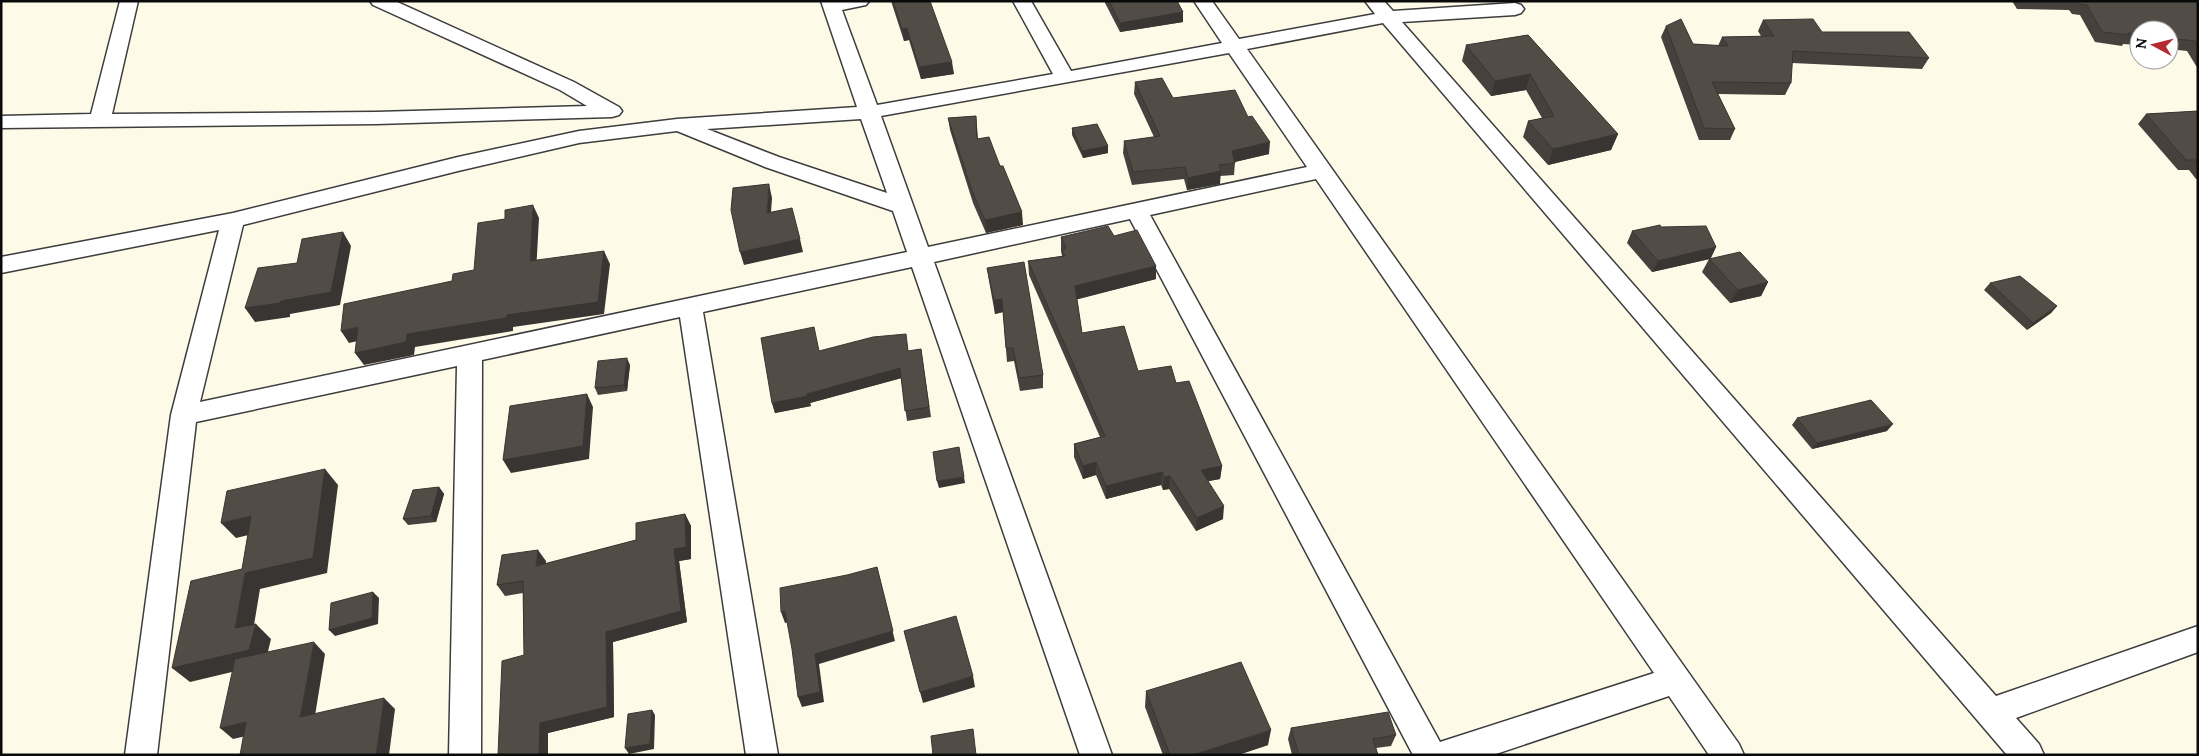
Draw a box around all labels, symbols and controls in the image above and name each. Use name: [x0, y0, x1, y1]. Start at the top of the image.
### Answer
north arrow: [2129, 20, 2179, 70]
text: N: [2132, 37, 2151, 50]

